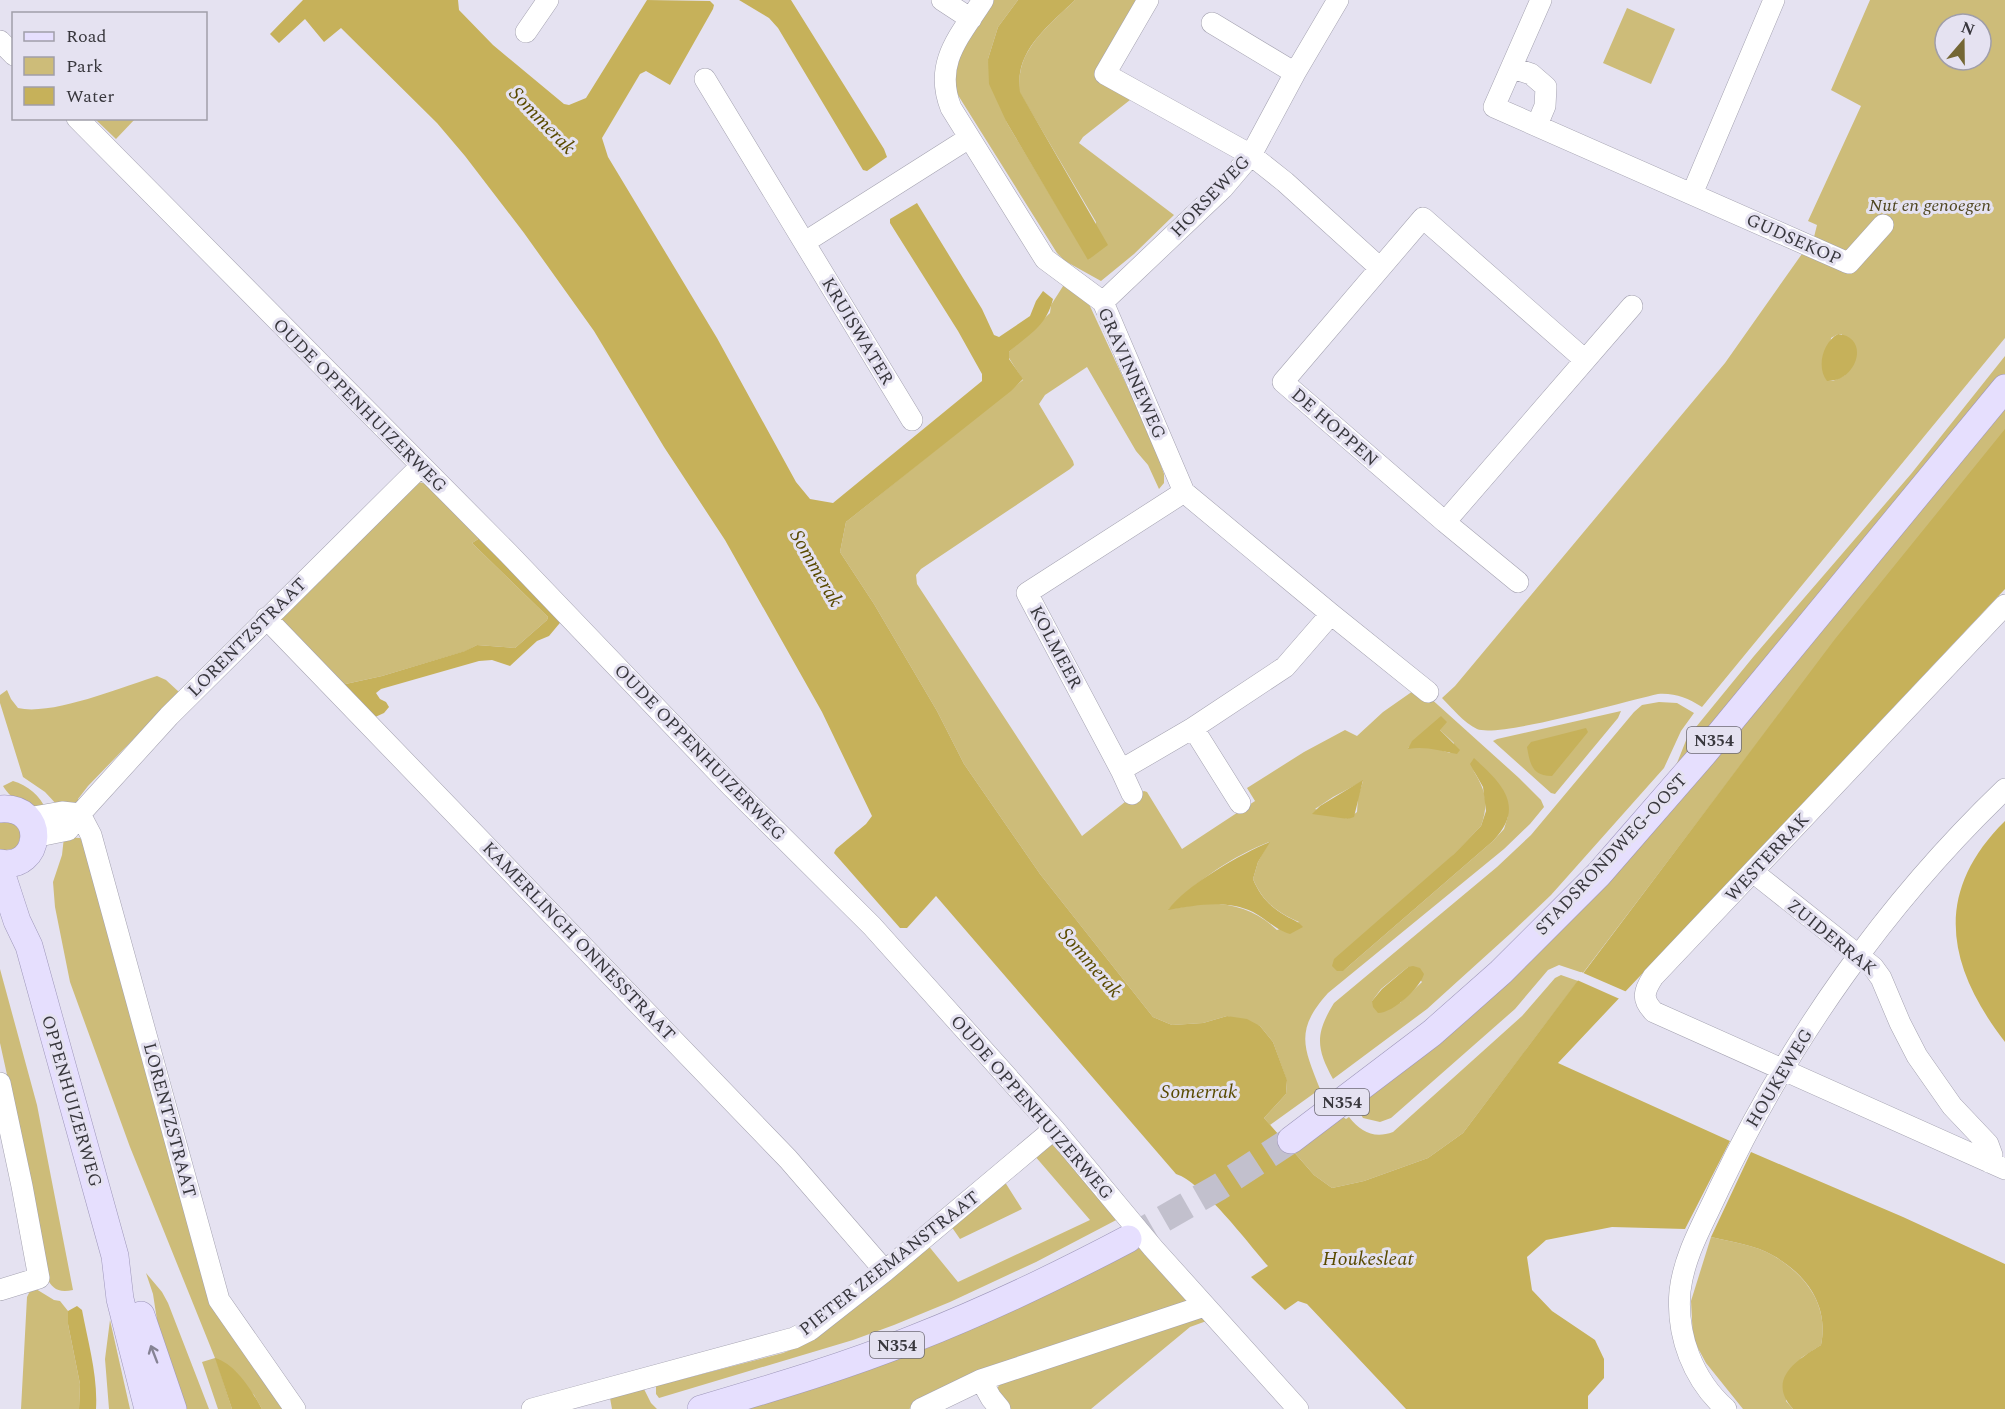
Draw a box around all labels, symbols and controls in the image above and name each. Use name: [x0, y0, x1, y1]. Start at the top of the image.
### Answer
legend: [12, 12, 207, 120]
north arrow: [1933, 12, 1993, 72]
text: N: [1958, 15, 1978, 42]
text: Road: [66, 23, 107, 50]
text: Park: [66, 53, 103, 80]
water label: Sommerak: [502, 80, 583, 162]
text: Water: [66, 83, 114, 110]
street label: HORSEWEG: [1164, 149, 1257, 244]
park label: Nut en genoegen: [1869, 192, 1992, 219]
street label: GUDSEKOP: [1742, 206, 1846, 272]
street label: KRUISWATER: [815, 272, 900, 390]
street label: GRAVINNEWEG: [1090, 303, 1173, 443]
street label: OUDE OPPENHUIZERWEG: [266, 312, 453, 499]
street label: DE HOPPEN: [1285, 382, 1384, 473]
water label: Sommerak: [782, 524, 851, 614]
street label: LORENTZSTRAAT: [181, 571, 313, 703]
street label: KOLMEER: [1022, 601, 1089, 694]
street label: OUDE OPPENHUIZERWEG: [608, 658, 792, 847]
road number: N354: [1687, 727, 1741, 753]
street label: STADSRONDWEG-OOST: [1529, 767, 1694, 942]
street label: WESTERRAK: [1719, 807, 1816, 908]
street label: KAMERLINGH ONNESSTRAAT: [476, 835, 682, 1047]
street label: ZUIDERRAK: [1781, 893, 1883, 982]
water label: Sommerak: [1051, 921, 1130, 1005]
street label: OUDE OPPENHUIZERWEG: [944, 1009, 1120, 1206]
street label: OPPENHUIZERWEG: [34, 1012, 109, 1190]
street label: HOUKEWEG: [1739, 1024, 1820, 1133]
street label: LORENTZSTRAAT: [136, 1040, 203, 1201]
water label: Somerrak: [1161, 1077, 1238, 1107]
road number: N354: [1315, 1089, 1369, 1115]
street label: PIETER ZEEMANSTRAAT: [793, 1184, 985, 1343]
water label: Houkesleat: [1322, 1244, 1414, 1274]
road number: N354: [870, 1332, 924, 1358]
one-way arrow: [148, 1345, 159, 1364]

